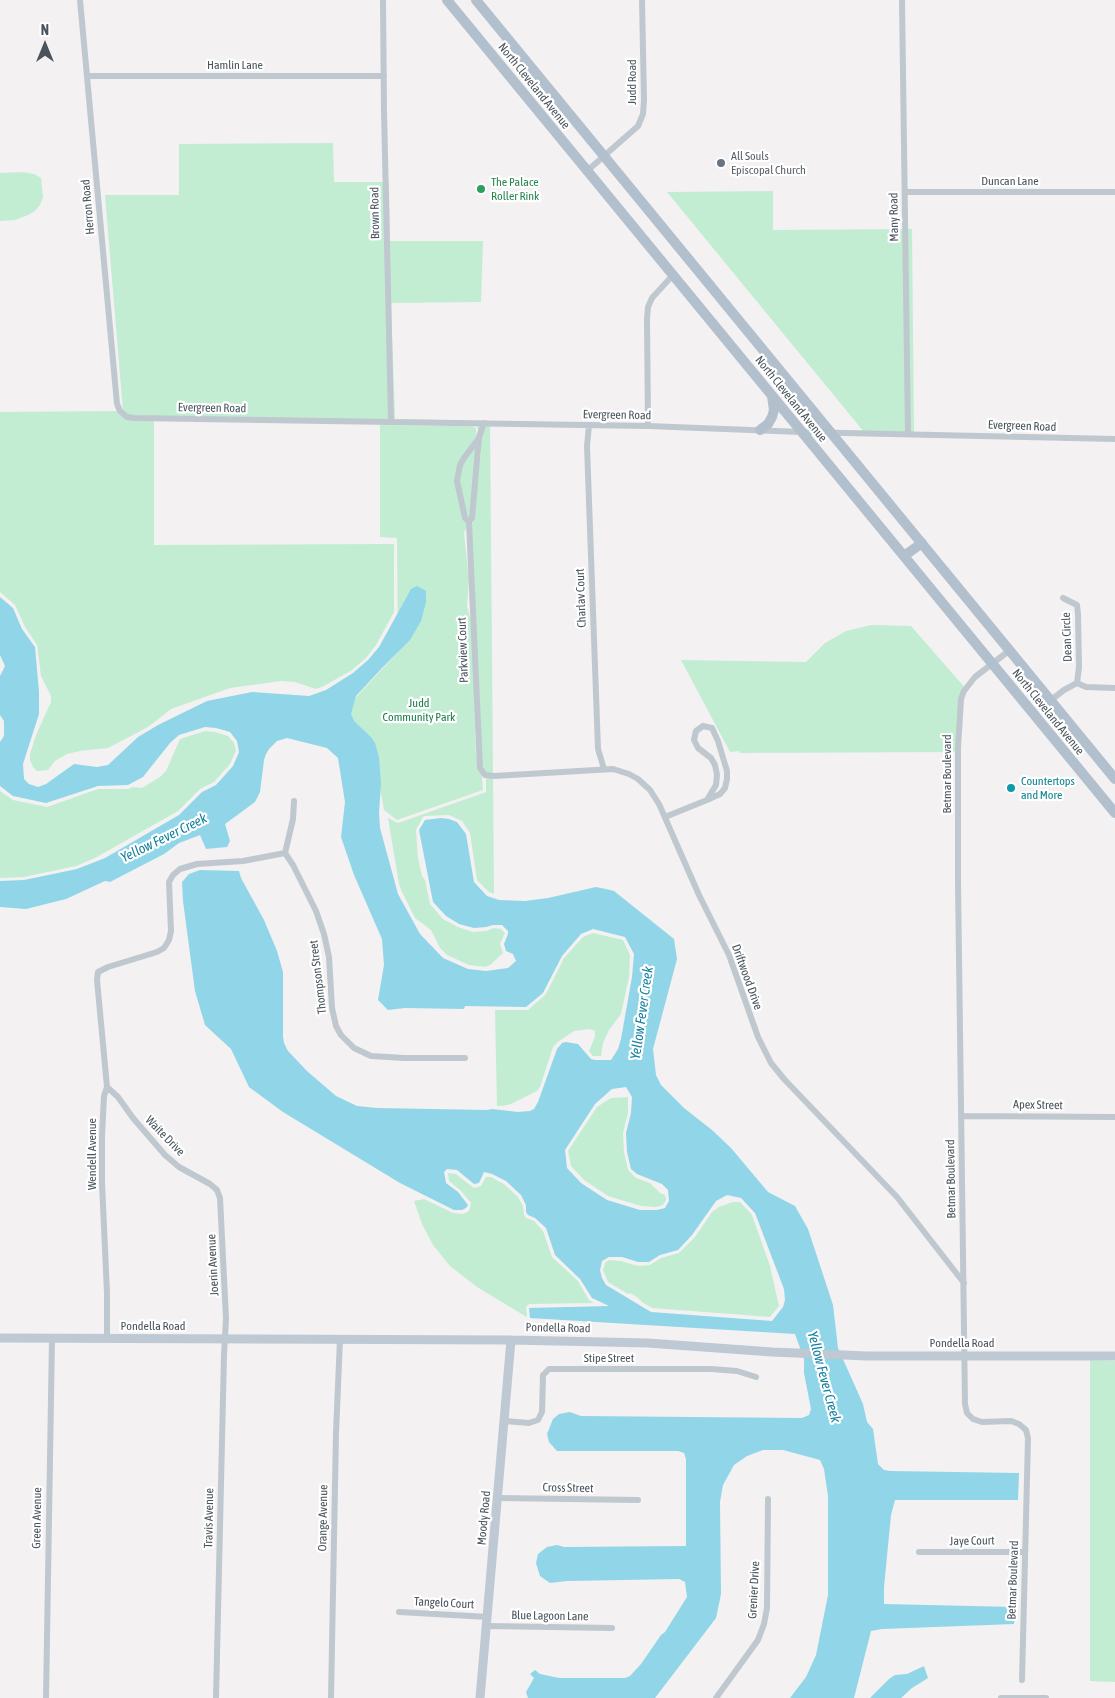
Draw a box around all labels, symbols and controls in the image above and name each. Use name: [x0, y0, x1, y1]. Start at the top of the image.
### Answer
north arrow: [20, 20, 70, 70]
text: N: [41, 22, 49, 38]
street label: North Cleveland Avenue: [495, 40, 573, 132]
street label: Hamlin Lane: [207, 58, 263, 72]
street label: Judd Road: [625, 59, 639, 105]
place label: All Souls Episcopal Church: [731, 149, 806, 177]
marker: All Souls Episcopal Church: [715, 157, 727, 169]
street label: Duncan Lane: [981, 174, 1039, 188]
place label: The Palace Roller Rink: [491, 175, 539, 203]
street label: Herron Road: [78, 179, 98, 235]
marker: The Palace Roller Rink: [475, 183, 487, 195]
street label: Brown Road: [367, 187, 383, 239]
street label: Many Road: [886, 192, 902, 242]
street label: North Cleveland Avenue: [752, 353, 830, 445]
street label: Evergreen Road: [178, 400, 246, 416]
street label: Evergreen Road: [583, 407, 651, 423]
street label: Evergreen Road: [988, 418, 1056, 434]
street label: Charlav Court: [573, 568, 589, 628]
street label: Dean Circle: [1059, 612, 1075, 662]
street label: Parkview Court: [455, 617, 471, 683]
street label: North Cleveland Avenue: [1009, 666, 1087, 758]
park label: Judd Community Park: [383, 696, 455, 724]
street label: Betmar Boulevard: [940, 734, 954, 814]
place label: Countertops and More: [1021, 774, 1075, 802]
marker: Countertops and More: [1005, 782, 1017, 794]
water label: Yellow Fever Creek: [118, 810, 210, 866]
street label: Thompson Street: [306, 939, 330, 1015]
street label: Driftwood Drive: [728, 942, 766, 1012]
water label: Yellow Fever Creek: [627, 965, 657, 1061]
street label: Apex Street: [1013, 1097, 1063, 1113]
street label: Waite Drive: [142, 1113, 188, 1159]
street label: Wendell Avenue: [85, 1118, 99, 1190]
street label: Betmar Boulevard: [943, 1139, 959, 1219]
street label: Joerin Avenue: [204, 1234, 222, 1296]
street label: Pondella Road: [121, 1319, 185, 1333]
street label: Pondella Road: [525, 1320, 591, 1336]
water label: Yellow Fever Creek: [804, 1329, 844, 1425]
street label: Pondella Road: [930, 1336, 994, 1350]
street label: Stipe Street: [584, 1351, 634, 1365]
street label: Cross Street: [542, 1480, 594, 1496]
street label: Orange Avenue: [315, 1484, 331, 1552]
street label: Green Avenue: [29, 1487, 45, 1549]
street label: Travis Avenue: [201, 1488, 217, 1548]
street label: Moody Road: [474, 1490, 494, 1546]
street label: Jaye Court: [949, 1533, 995, 1549]
street label: Betmar Boulevard: [1004, 1540, 1022, 1620]
street label: Grenier Drive: [745, 1561, 763, 1619]
street label: Tangelo Court: [414, 1594, 474, 1612]
street label: Blue Lagoon Lane: [511, 1608, 589, 1624]

